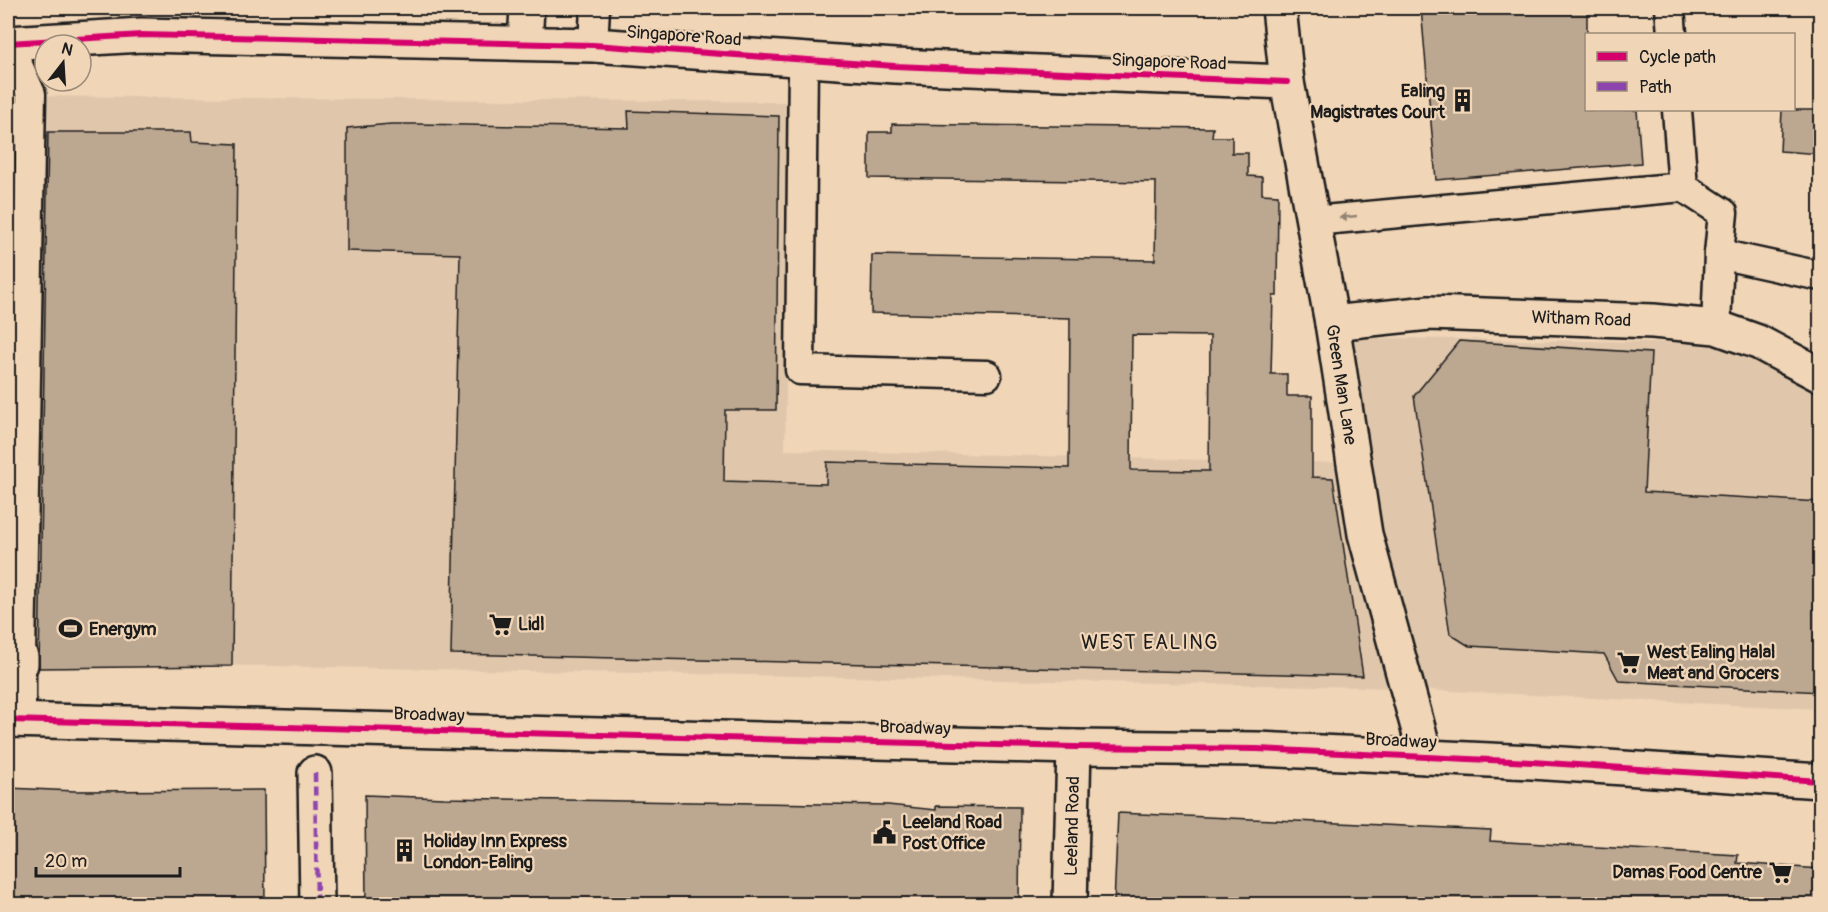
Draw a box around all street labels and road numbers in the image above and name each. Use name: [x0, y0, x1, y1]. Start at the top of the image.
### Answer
street label: Singapore Road: [626, 21, 742, 51]
street label: Singapore Road: [1111, 48, 1227, 76]
street label: Witham Road: [1531, 305, 1632, 332]
street label: Green Man Lane: [1321, 323, 1362, 447]
street label: Broadway: [393, 702, 465, 728]
street label: Broadway: [879, 715, 951, 741]
street label: Broadway: [1365, 728, 1438, 754]
street label: Leeland Road: [1059, 776, 1085, 876]

